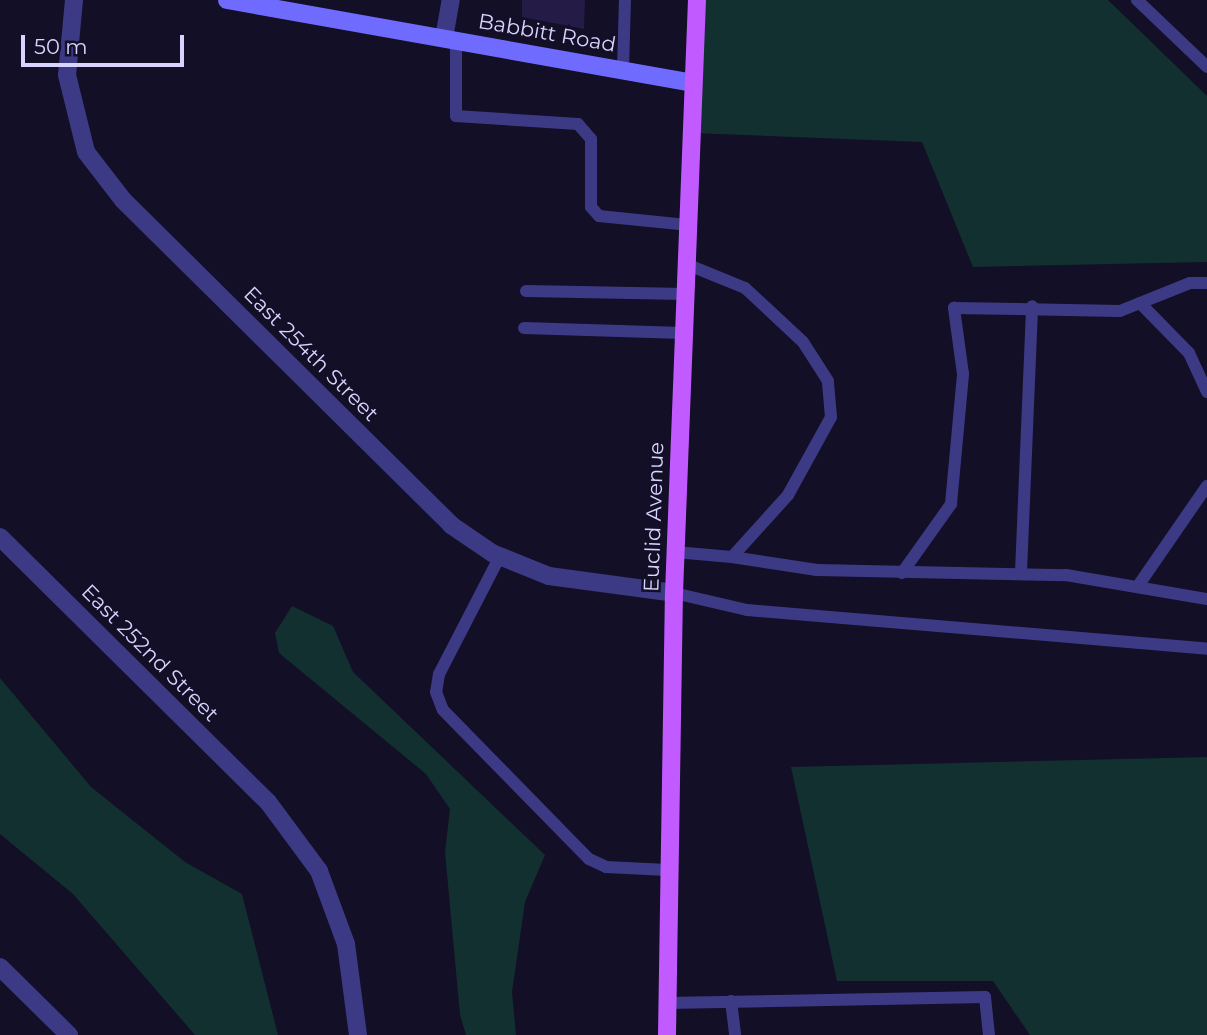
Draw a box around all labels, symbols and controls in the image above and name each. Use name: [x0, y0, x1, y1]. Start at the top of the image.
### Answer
street label: Babbitt Road: [476, 8, 618, 58]
scale bar: [24, 21, 187, 65]
text: 50 m: [34, 34, 88, 59]
street label: East 254th Street: [238, 281, 384, 427]
street label: Euclid Avenue: [639, 442, 669, 592]
street label: East 252nd Street: [76, 579, 224, 727]

